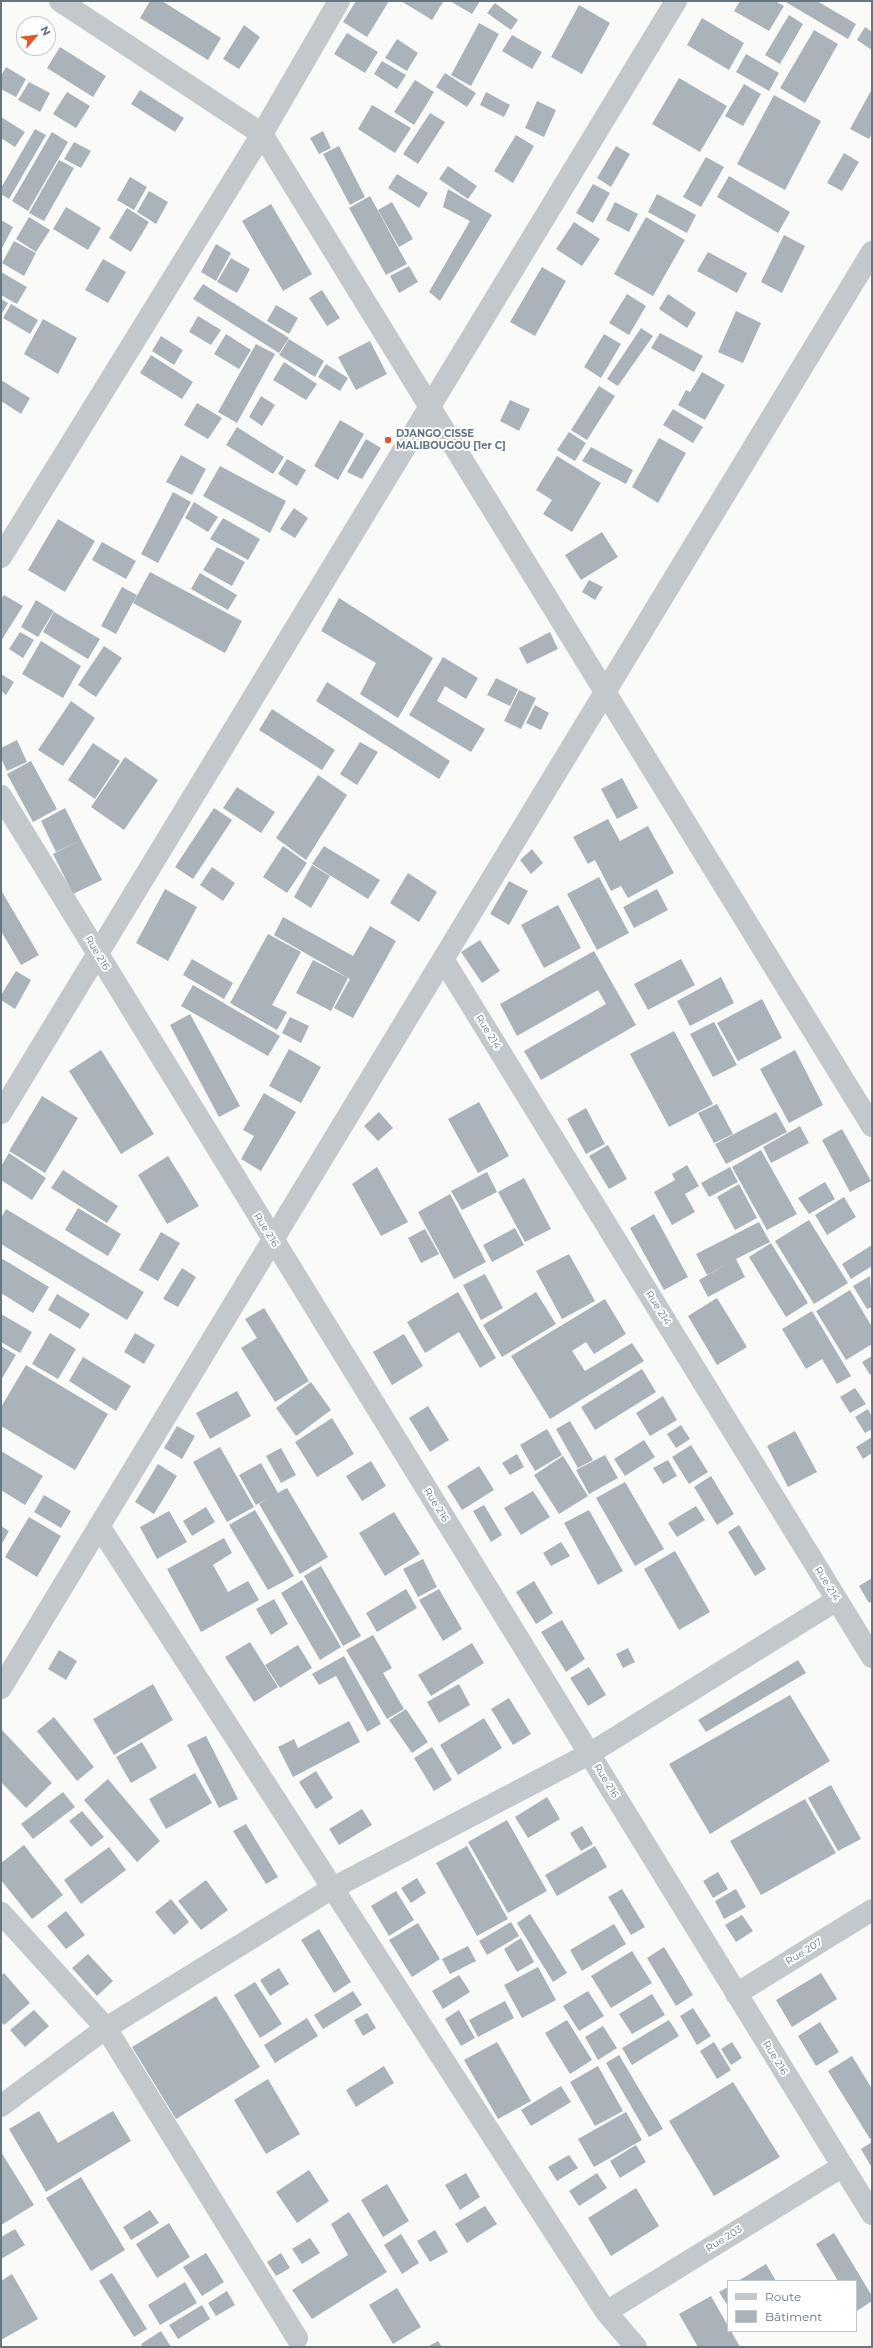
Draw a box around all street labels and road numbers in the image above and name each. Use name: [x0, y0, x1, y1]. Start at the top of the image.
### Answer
street label: Rue 216: [82, 934, 112, 972]
street label: Rue 214: [473, 1012, 503, 1052]
street label: Rue 216: [251, 1211, 281, 1249]
street label: Rue 214: [643, 1288, 673, 1328]
street label: Rue 216: [421, 1486, 451, 1524]
street label: Rue 214: [812, 1564, 842, 1604]
street label: Rue 216: [591, 1762, 621, 1800]
street label: Rue 207: [784, 1936, 824, 1968]
street label: Rue 216: [760, 2039, 790, 2077]
street label: Rue 203: [704, 2223, 744, 2255]

